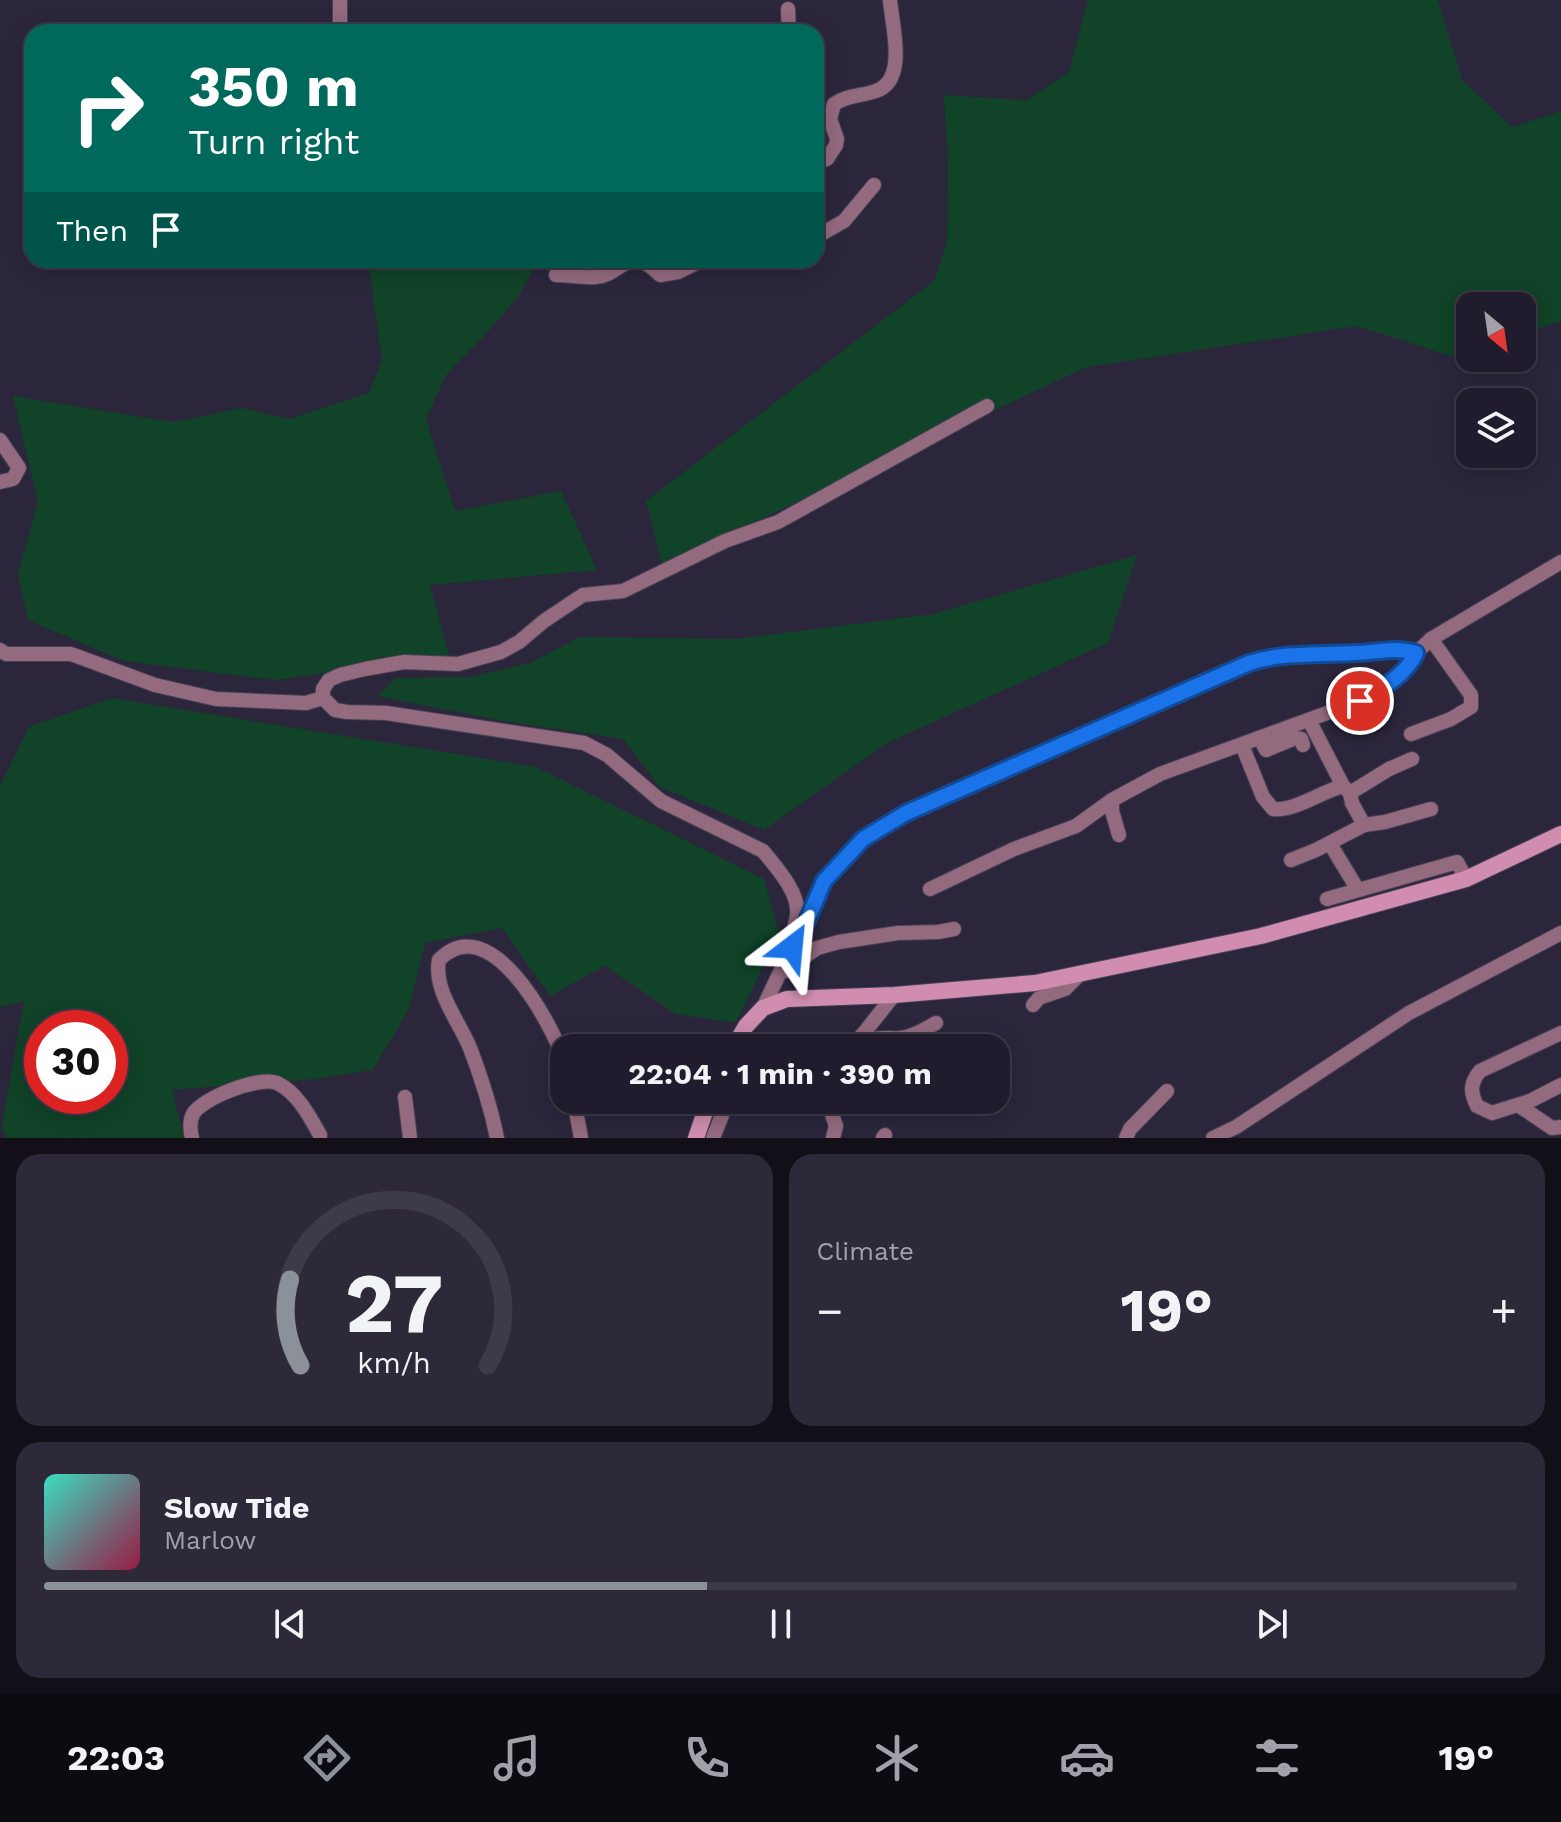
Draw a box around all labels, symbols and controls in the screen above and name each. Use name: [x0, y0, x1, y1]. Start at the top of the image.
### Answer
text: 350 m: [188, 54, 359, 120]
icon: right: [56, 56, 160, 160]
text: Turn right: [188, 121, 359, 163]
icon: arrive: [144, 208, 188, 252]
text: Then: [56, 213, 128, 248]
north arrow: [1456, 292, 1536, 372]
map controls: [1456, 292, 1536, 468]
button: layers: [1456, 388, 1536, 468]
pin: [1326, 667, 1394, 735]
icon: arrive: [1338, 679, 1382, 723]
position arrow: [750, 905, 834, 989]
speed limit sign: 30: [24, 1010, 128, 1114]
text: 22:04 · 1 min · 390 m: [628, 1056, 932, 1091]
text: Climate: [817, 1236, 914, 1266]
text: 27: [345, 1255, 444, 1352]
text: 19°: [1120, 1275, 1213, 1346]
text: −: [817, 1285, 843, 1337]
text: +: [1490, 1285, 1517, 1337]
text: km/h: [357, 1346, 431, 1380]
text: Slow Tide: [164, 1490, 309, 1525]
text: Marlow: [164, 1525, 256, 1555]
icon: previous: [268, 1602, 312, 1646]
icon: pause: [759, 1602, 803, 1646]
icon: next: [1250, 1602, 1294, 1646]
icon: directions: [299, 1730, 355, 1786]
icon: music: [489, 1730, 545, 1786]
icon: phone: [679, 1730, 735, 1786]
icon: climate: [869, 1730, 925, 1786]
icon: car: [1059, 1730, 1115, 1786]
icon: filters: [1249, 1730, 1305, 1786]
text: 22:03: [67, 1737, 165, 1779]
text: 19°: [1438, 1737, 1494, 1779]

